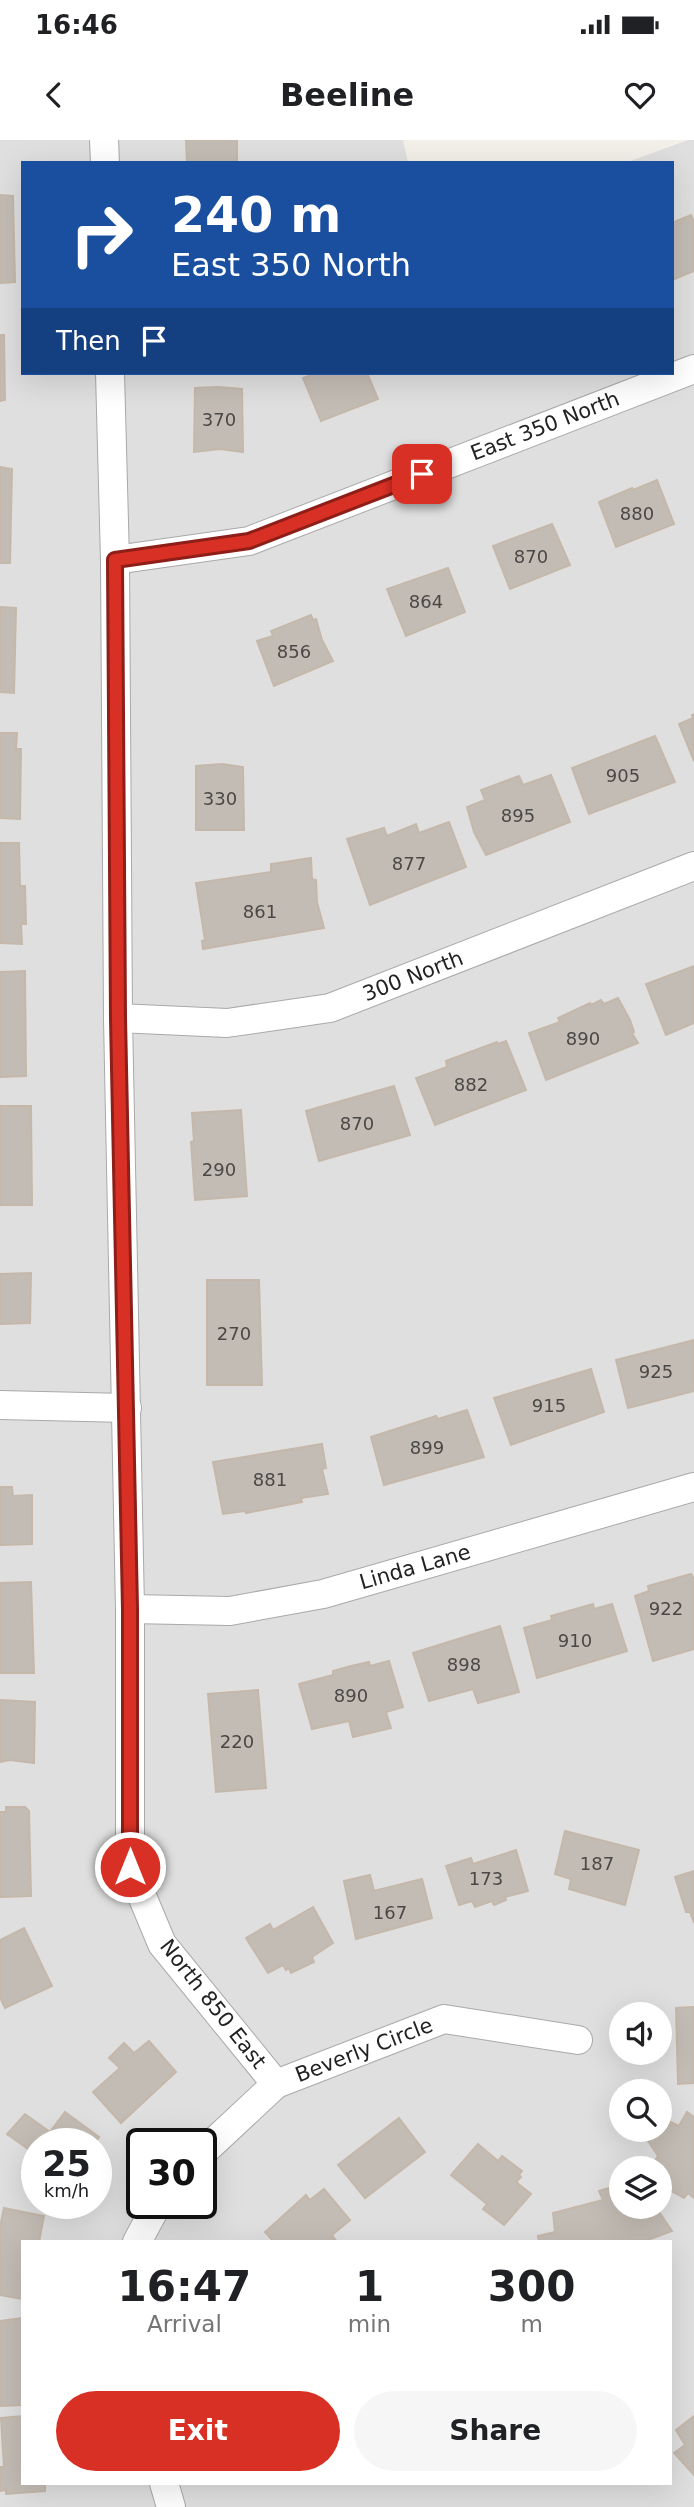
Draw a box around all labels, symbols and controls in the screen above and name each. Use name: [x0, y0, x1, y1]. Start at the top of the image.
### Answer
text: 16:46: [35, 10, 118, 40]
icon: back: [35, 76, 73, 114]
text: Beeline: [280, 76, 414, 114]
icon: heart: [621, 76, 659, 114]
text: 240 m: [171, 187, 341, 244]
icon: right: [56, 189, 147, 280]
text: East 350 North: [171, 246, 411, 284]
icon: arrive: [135, 322, 173, 360]
text: Then: [56, 326, 121, 356]
street label: East 350 North: [467, 387, 623, 465]
house number: 370: [202, 409, 236, 430]
pin: [392, 444, 452, 504]
icon: arrive: [403, 455, 441, 493]
house number: 880: [620, 503, 654, 524]
house number: 870: [514, 546, 548, 567]
house number: 864: [409, 591, 443, 612]
house number: 856: [277, 641, 311, 662]
house number: 905: [606, 765, 640, 786]
house number: 330: [203, 788, 237, 809]
house number: 895: [501, 805, 535, 826]
house number: 877: [392, 853, 426, 874]
house number: 861: [243, 901, 277, 922]
street label: 300 North: [359, 946, 467, 1006]
house number: 890: [566, 1028, 600, 1049]
house number: 882: [454, 1074, 488, 1095]
house number: 870: [340, 1113, 374, 1134]
house number: 290: [202, 1159, 236, 1180]
house number: 270: [217, 1323, 251, 1344]
house number: 925: [639, 1361, 673, 1382]
house number: 915: [532, 1395, 566, 1416]
house number: 899: [410, 1437, 444, 1458]
house number: 881: [253, 1469, 287, 1490]
street label: Linda Lane: [357, 1540, 473, 1594]
house number: 922: [649, 1598, 683, 1619]
house number: 910: [558, 1630, 592, 1651]
house number: 898: [447, 1654, 481, 1675]
house number: 890: [334, 1685, 368, 1706]
house number: 220: [220, 1731, 254, 1752]
position arrow: [93, 1830, 167, 1904]
house number: 187: [580, 1853, 614, 1874]
house number: 173: [469, 1868, 503, 1889]
house number: 167: [373, 1902, 407, 1923]
street label: North 850 East: [155, 1935, 271, 2073]
map controls: [609, 2002, 672, 2219]
button: sound: [609, 2002, 672, 2065]
street label: Beverly Circle: [292, 2013, 436, 2087]
button: search: [609, 2079, 672, 2142]
speed limit sign: 30: [126, 2128, 217, 2219]
text: 25: [42, 2144, 91, 2184]
button: layers: [609, 2156, 672, 2219]
text: km/h: [44, 2180, 89, 2201]
text: 16:47: [118, 2262, 251, 2311]
text: 1: [355, 2262, 384, 2311]
text: 300: [488, 2262, 575, 2311]
text: Arrival: [147, 2311, 222, 2337]
text: min: [348, 2311, 391, 2337]
text: m: [520, 2311, 543, 2337]
button: Exit: [56, 2391, 340, 2471]
button: Share: [354, 2391, 637, 2471]

